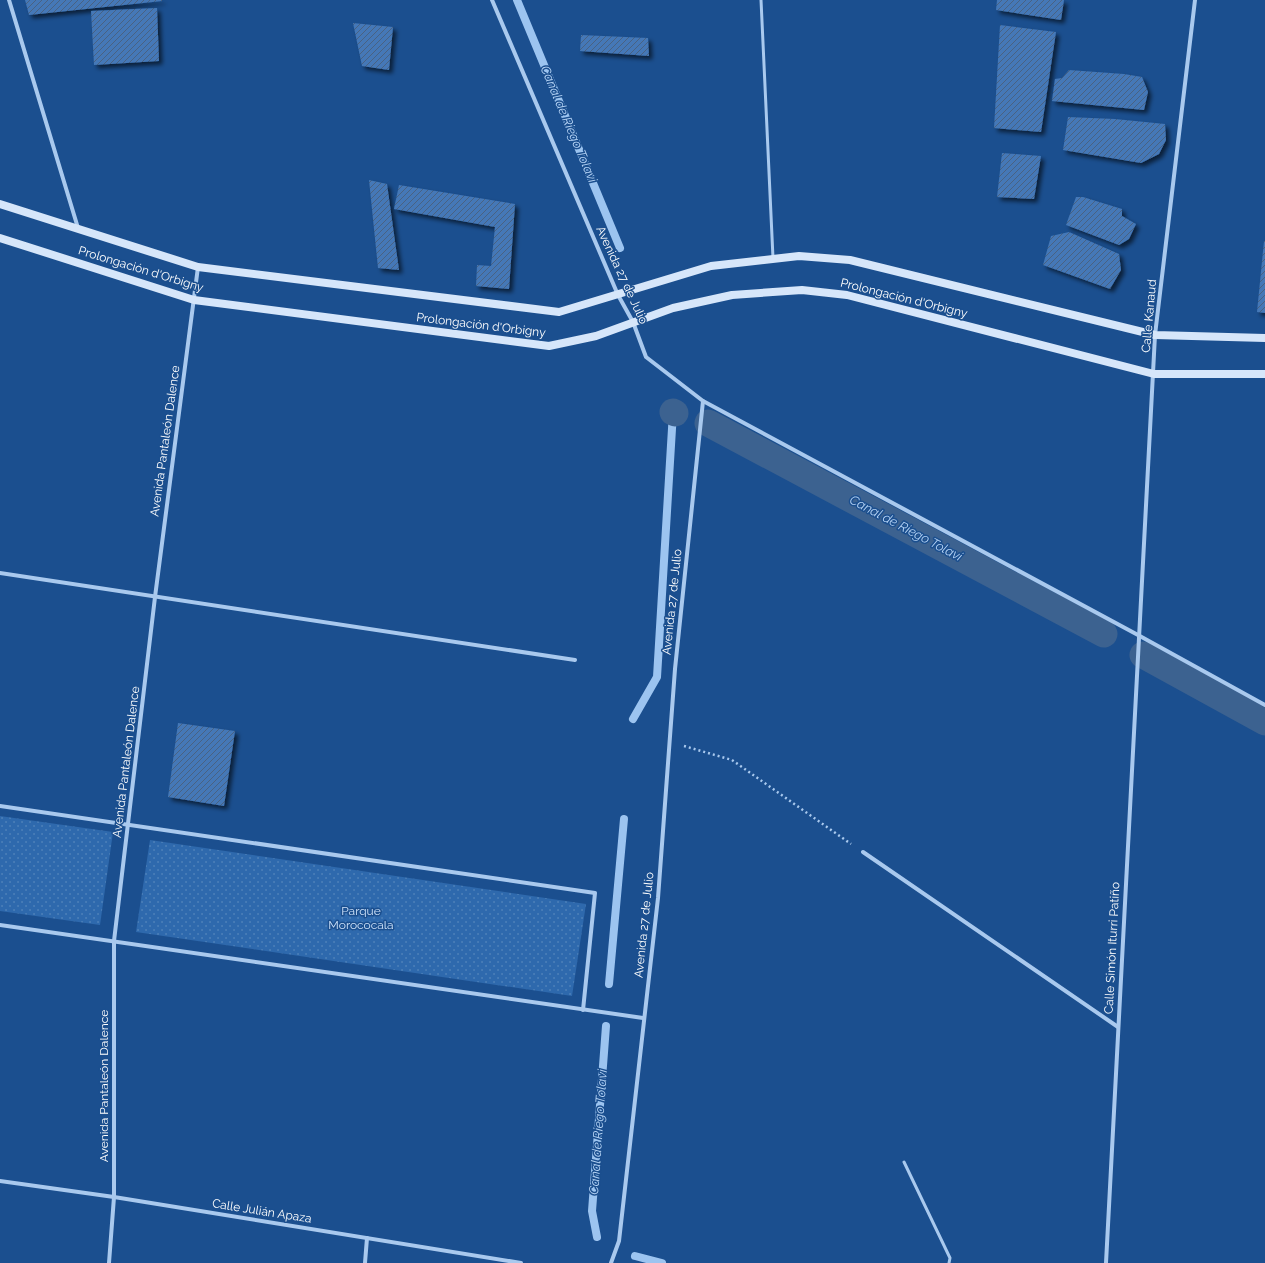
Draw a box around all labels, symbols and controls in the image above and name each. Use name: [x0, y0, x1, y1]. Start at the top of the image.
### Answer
water label: Canal de Riego Tolavi: [538, 63, 601, 186]
street label: Avenida 27 de Julio: [593, 224, 651, 326]
street label: Prolongación d'Orbigny: [77, 243, 206, 295]
street label: Prolongación d'Orbigny: [839, 275, 969, 321]
street label: Calle Kanaud: [1139, 279, 1159, 353]
street label: Prolongación d'Orbigny: [416, 310, 547, 340]
street label: Avenida Pantaleón Dalence: [147, 365, 183, 517]
water label: Canal de Riego Tolavi: [847, 492, 966, 565]
street label: Avenida 27 de Julio: [659, 548, 685, 656]
street label: Avenida Pantaleón Dalence: [110, 685, 142, 839]
street label: Avenida 27 de Julio: [631, 871, 657, 979]
street label: Calle Simón Iturri Patiño: [1102, 882, 1122, 1014]
park label: Parque Morococala: [328, 904, 394, 932]
street label: Avenida Pantaleón Dalence: [97, 1010, 111, 1162]
water label: Canal de Riego Tolavi: [586, 1068, 610, 1195]
street label: Calle Julián Apaza: [211, 1196, 313, 1226]

